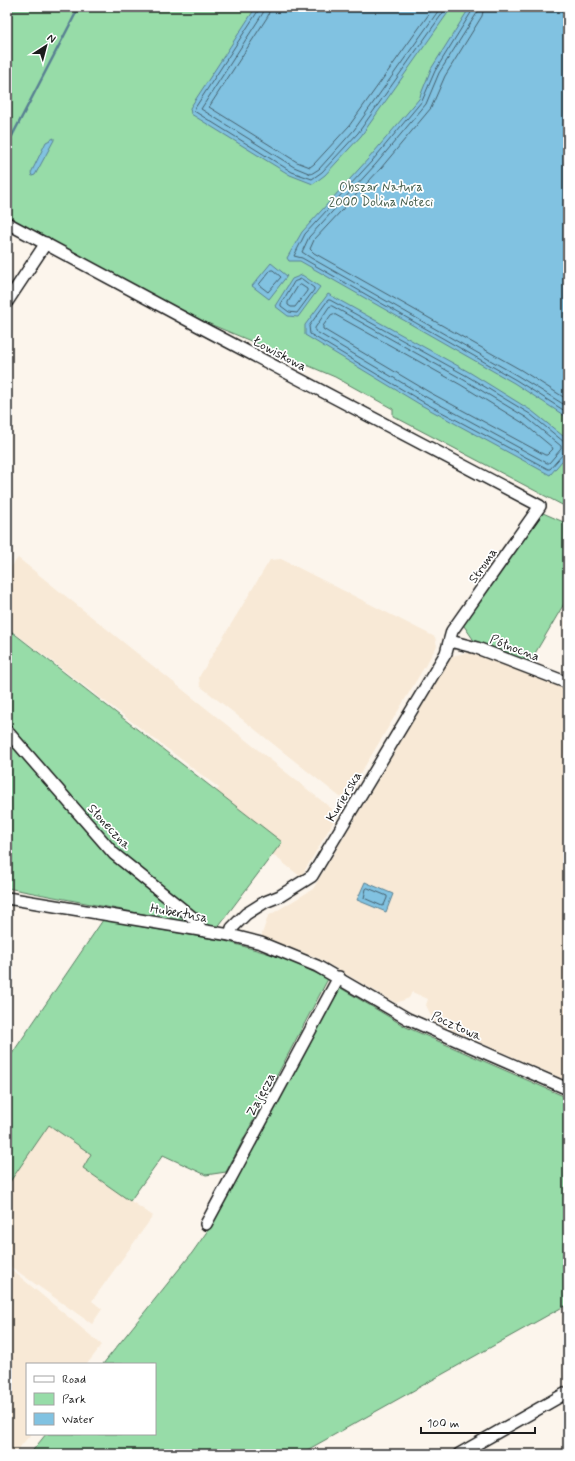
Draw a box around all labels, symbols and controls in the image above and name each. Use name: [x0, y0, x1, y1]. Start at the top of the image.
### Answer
north arrow: [26, 26, 66, 66]
text: N: [44, 31, 58, 47]
park label: Obszar Natura 2000 Dolina Noteci: [329, 179, 433, 211]
street label: Łowiskowa: [249, 333, 310, 376]
street label: Stroma: [465, 545, 502, 587]
street label: Północna: [487, 631, 542, 666]
street label: Kurierska: [323, 768, 366, 825]
street label: Słoneczna: [83, 801, 135, 854]
street label: Hubertusa: [149, 900, 209, 927]
street label: Pocztowa: [429, 1008, 484, 1045]
street label: Zajęcza: [243, 1070, 280, 1119]
legend: [26, 1363, 156, 1435]
text: Road: [62, 1372, 86, 1388]
text: Park: [62, 1392, 86, 1408]
scale bar: [421, 1409, 535, 1435]
text: Water: [62, 1412, 94, 1428]
text: 100 m: [427, 1416, 459, 1432]

